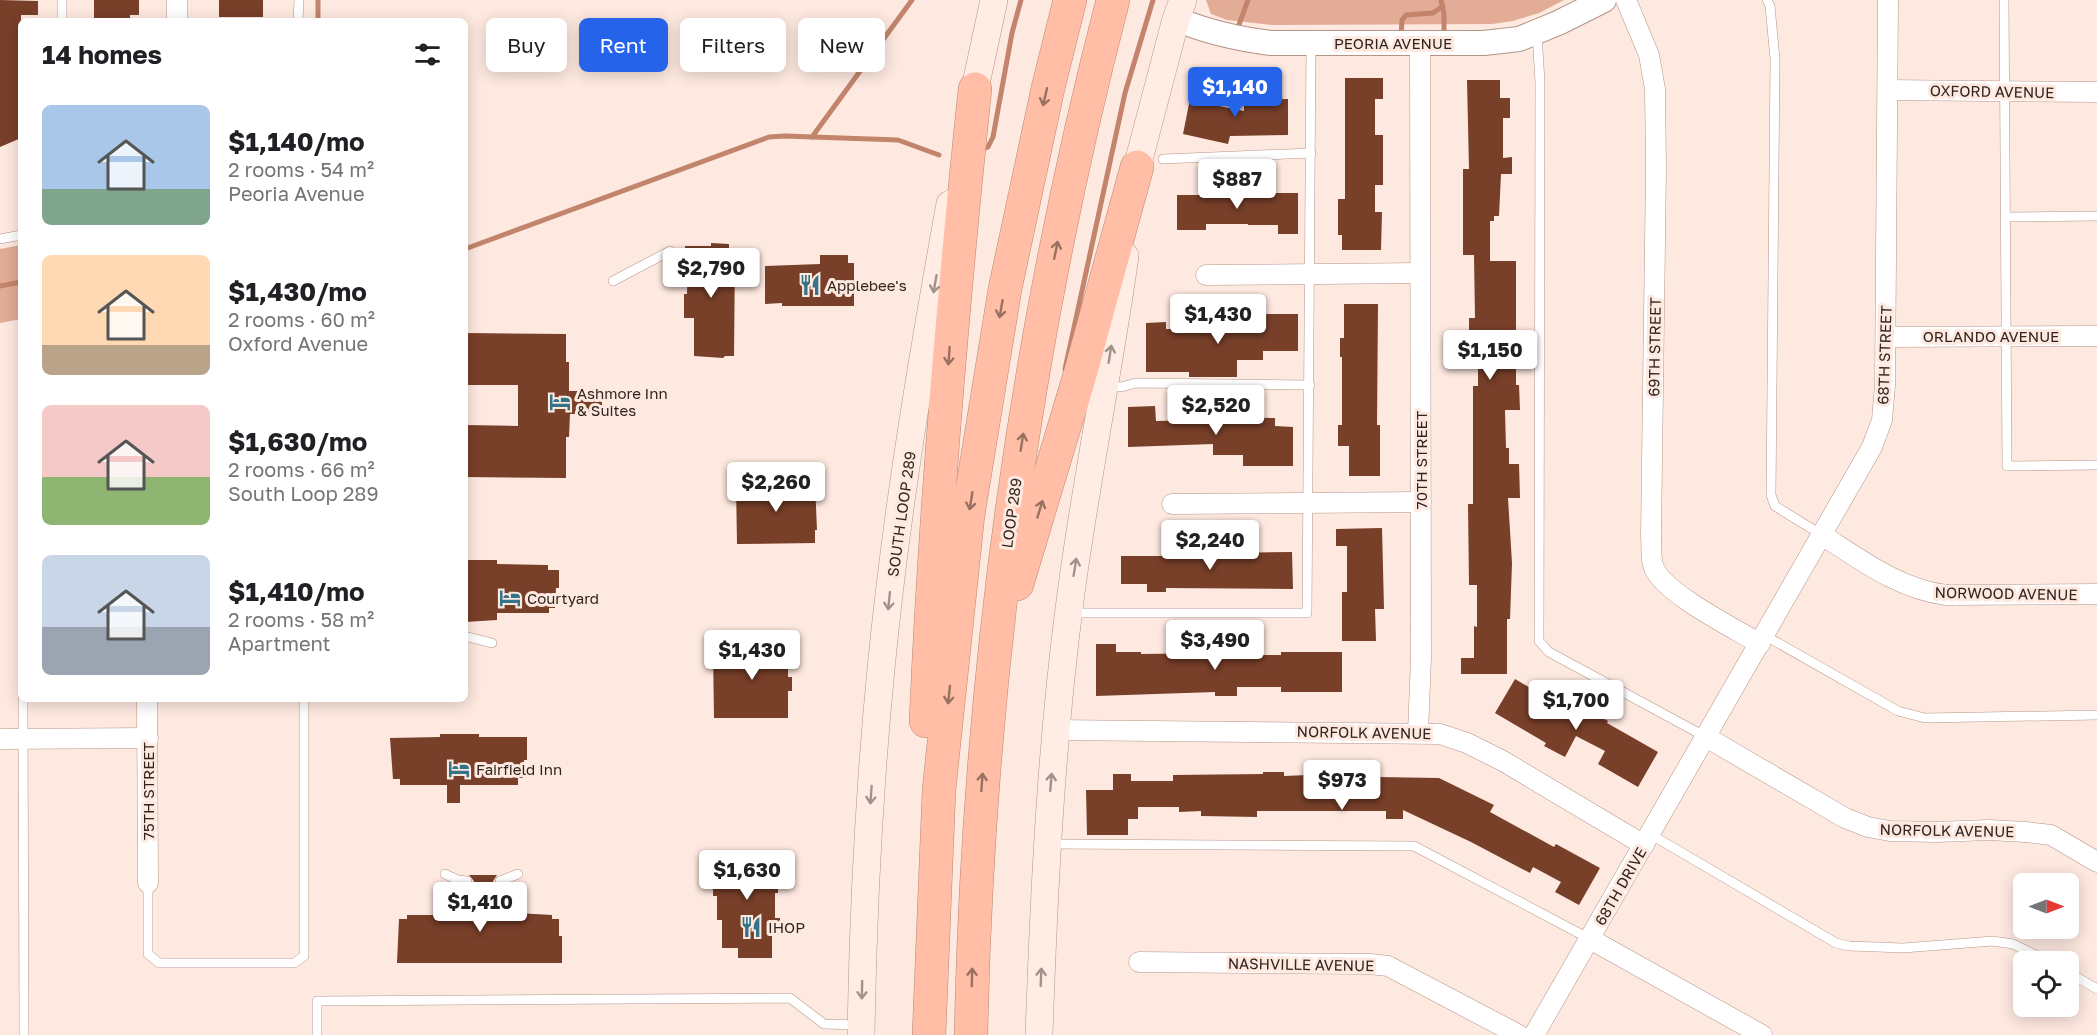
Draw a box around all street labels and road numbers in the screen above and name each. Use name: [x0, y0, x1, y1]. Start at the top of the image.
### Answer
street label: PEORIA AVENUE: [1334, 34, 1452, 52]
street label: OXFORD AVENUE: [1930, 81, 2054, 101]
street label: 69TH STREET: [1644, 297, 1664, 397]
street label: 68TH STREET: [1873, 305, 1895, 405]
street label: ORLANDO AVENUE: [1923, 327, 2059, 345]
street label: 70TH STREET: [1412, 411, 1430, 509]
street label: SOUTH LOOP 289: [883, 450, 919, 578]
street label: LOOP 289: [997, 477, 1025, 549]
street label: NORWOOD AVENUE: [1934, 583, 2078, 603]
street label: NORFOLK AVENUE: [1297, 722, 1431, 742]
street label: 75TH STREET: [139, 742, 157, 840]
street label: NORFOLK AVENUE: [1880, 820, 2014, 840]
street label: 68TH DRIVE: [1590, 844, 1650, 928]
street label: NASHVILLE AVENUE: [1228, 954, 1374, 974]

